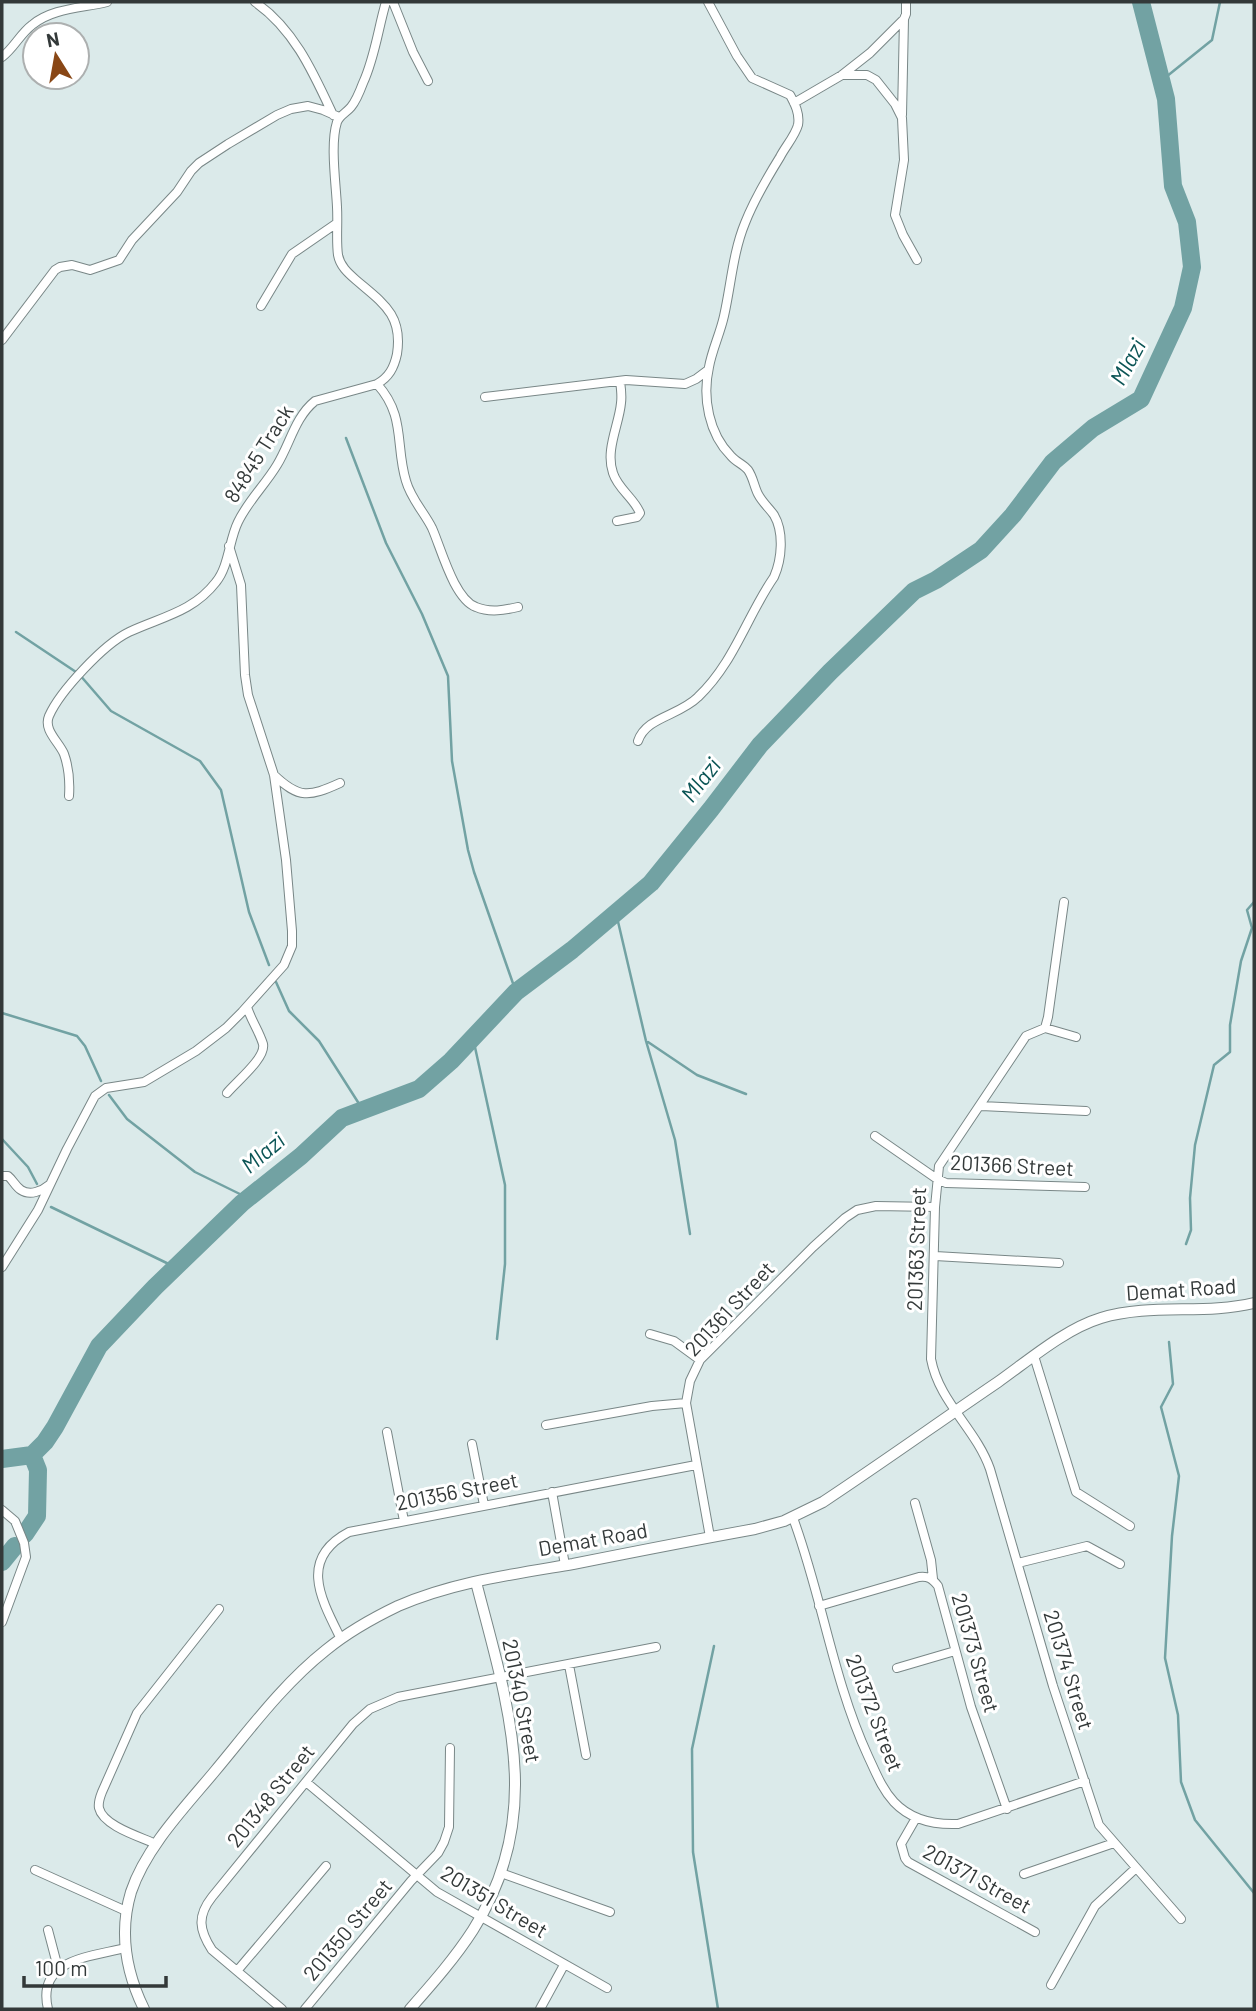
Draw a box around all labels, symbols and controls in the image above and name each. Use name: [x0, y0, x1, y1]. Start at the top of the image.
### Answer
north arrow: [21, 21, 91, 91]
text: N: [44, 26, 61, 51]
water label: Mlazi: [1103, 333, 1151, 390]
street label: 84845 Track: [218, 400, 298, 507]
water label: Mlazi: [674, 751, 726, 807]
water label: Mlazi: [235, 1126, 290, 1179]
street label: 201366 Street: [950, 1149, 1075, 1180]
street label: 201363 Street: [901, 1187, 930, 1311]
street label: 201361 Street: [679, 1256, 779, 1360]
street label: Demat Road: [1125, 1272, 1237, 1305]
street label: 201356 Street: [394, 1466, 520, 1515]
street label: Demat Road: [536, 1517, 649, 1560]
street label: 201373 Street: [947, 1590, 1005, 1715]
street label: 201374 Street: [1039, 1607, 1099, 1732]
street label: 201340 Street: [498, 1637, 547, 1765]
street label: 201372 Street: [842, 1650, 909, 1775]
street label: 201348 Street: [221, 1739, 319, 1851]
street label: 201371 Street: [919, 1838, 1036, 1918]
street label: 201351 Street: [437, 1859, 553, 1942]
street label: 201350 Street: [297, 1873, 397, 1985]
scale bar: [24, 1944, 166, 1988]
text: 100 m: [35, 1955, 88, 1980]

